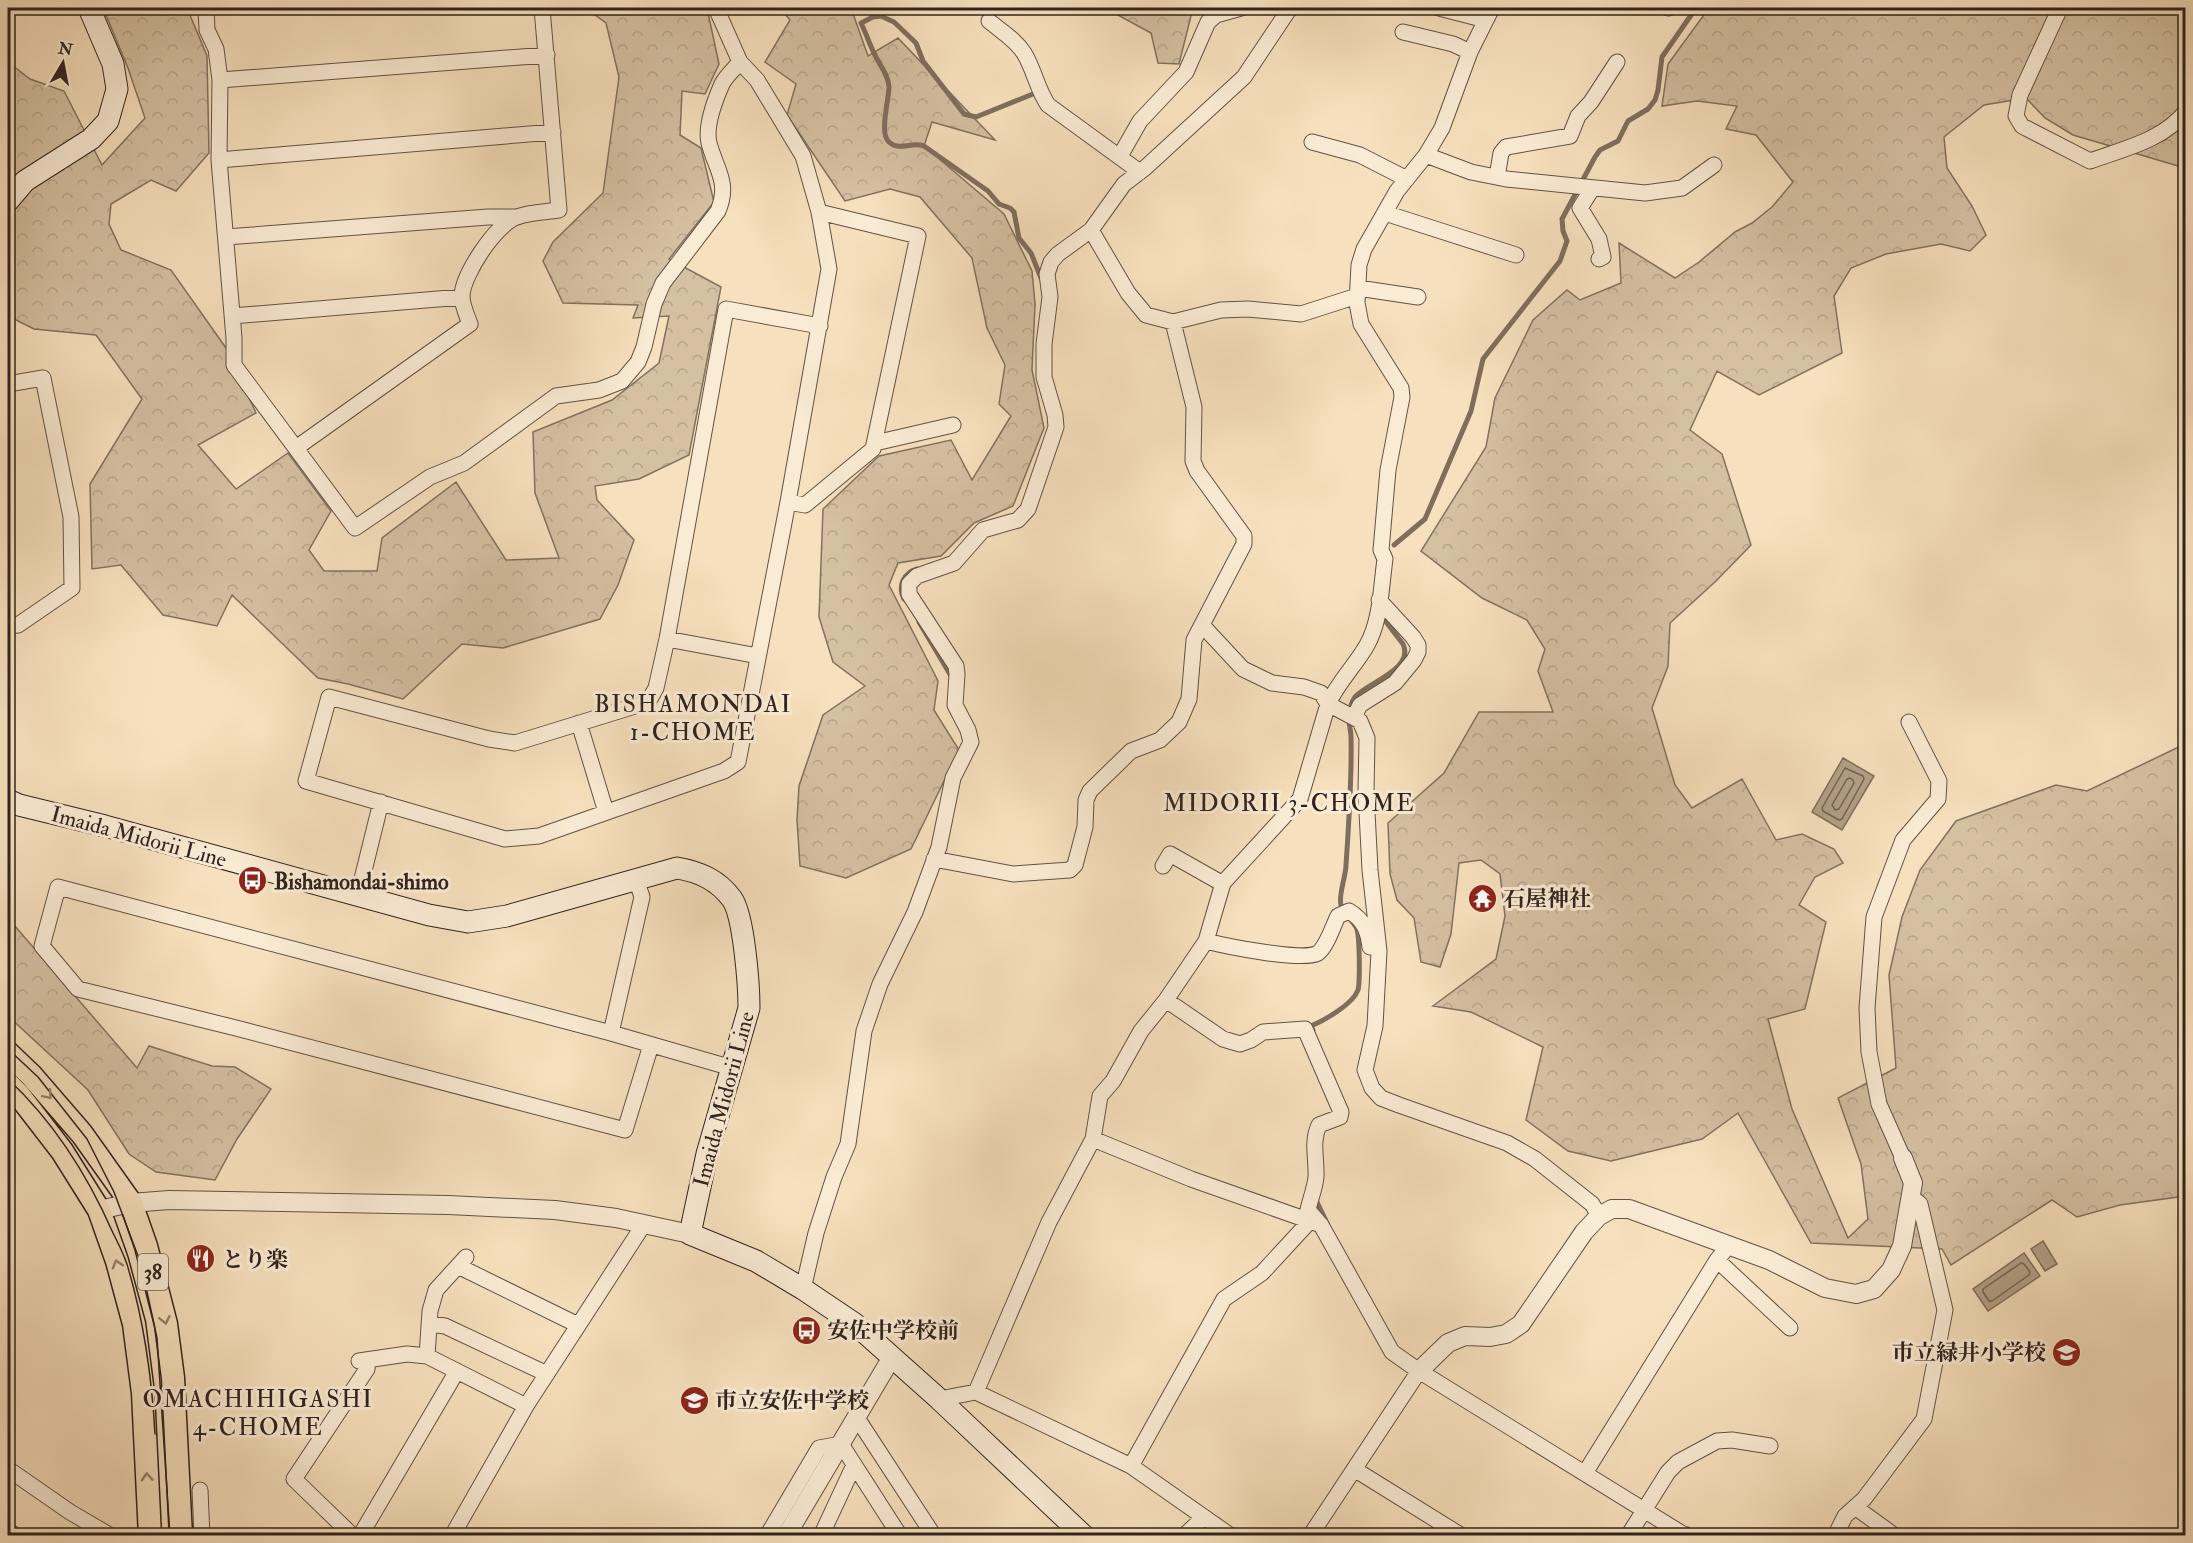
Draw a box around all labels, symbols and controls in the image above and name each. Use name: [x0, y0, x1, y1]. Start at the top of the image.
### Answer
north arrow: [33, 33, 93, 93]
text: N: [56, 38, 75, 60]
district label: BISHAMONDAI 1-CHOME: [594, 689, 792, 748]
district label: MIDORII 3-CHOME: [1163, 788, 1415, 819]
street label: Imaida Midorii Line: [48, 800, 230, 874]
bus stop icon: Bishamondai-shimo: [237, 865, 269, 897]
place label: Bishamondai-shimo: [274, 868, 449, 896]
temple icon: 石屋神社: [1466, 882, 1498, 914]
place label: 石屋神社: [1503, 885, 1591, 913]
street label: Imaida Midorii Line: [687, 1008, 761, 1190]
one-way arrow: [41, 1088, 52, 1099]
restaurant icon: とり楽: [185, 1243, 217, 1275]
place label: とり楽: [222, 1246, 288, 1274]
road number: 38: [138, 1254, 168, 1290]
one-way arrow: [112, 1259, 124, 1270]
bus stop icon: 安佐中学校前: [790, 1314, 822, 1346]
one-way arrow: [158, 1315, 171, 1325]
place label: 安佐中学校前: [827, 1317, 959, 1345]
school or university icon: 市立緑井小学校: [2051, 1336, 2083, 1368]
place label: 市立緑井小学校: [1892, 1339, 2046, 1367]
district label: OMACHIHIGASHI 4-CHOME: [142, 1384, 374, 1443]
school or university icon: 市立安佐中学校: [678, 1384, 710, 1416]
place label: 市立安佐中学校: [715, 1387, 869, 1415]
one-way arrow: [140, 1473, 153, 1482]

